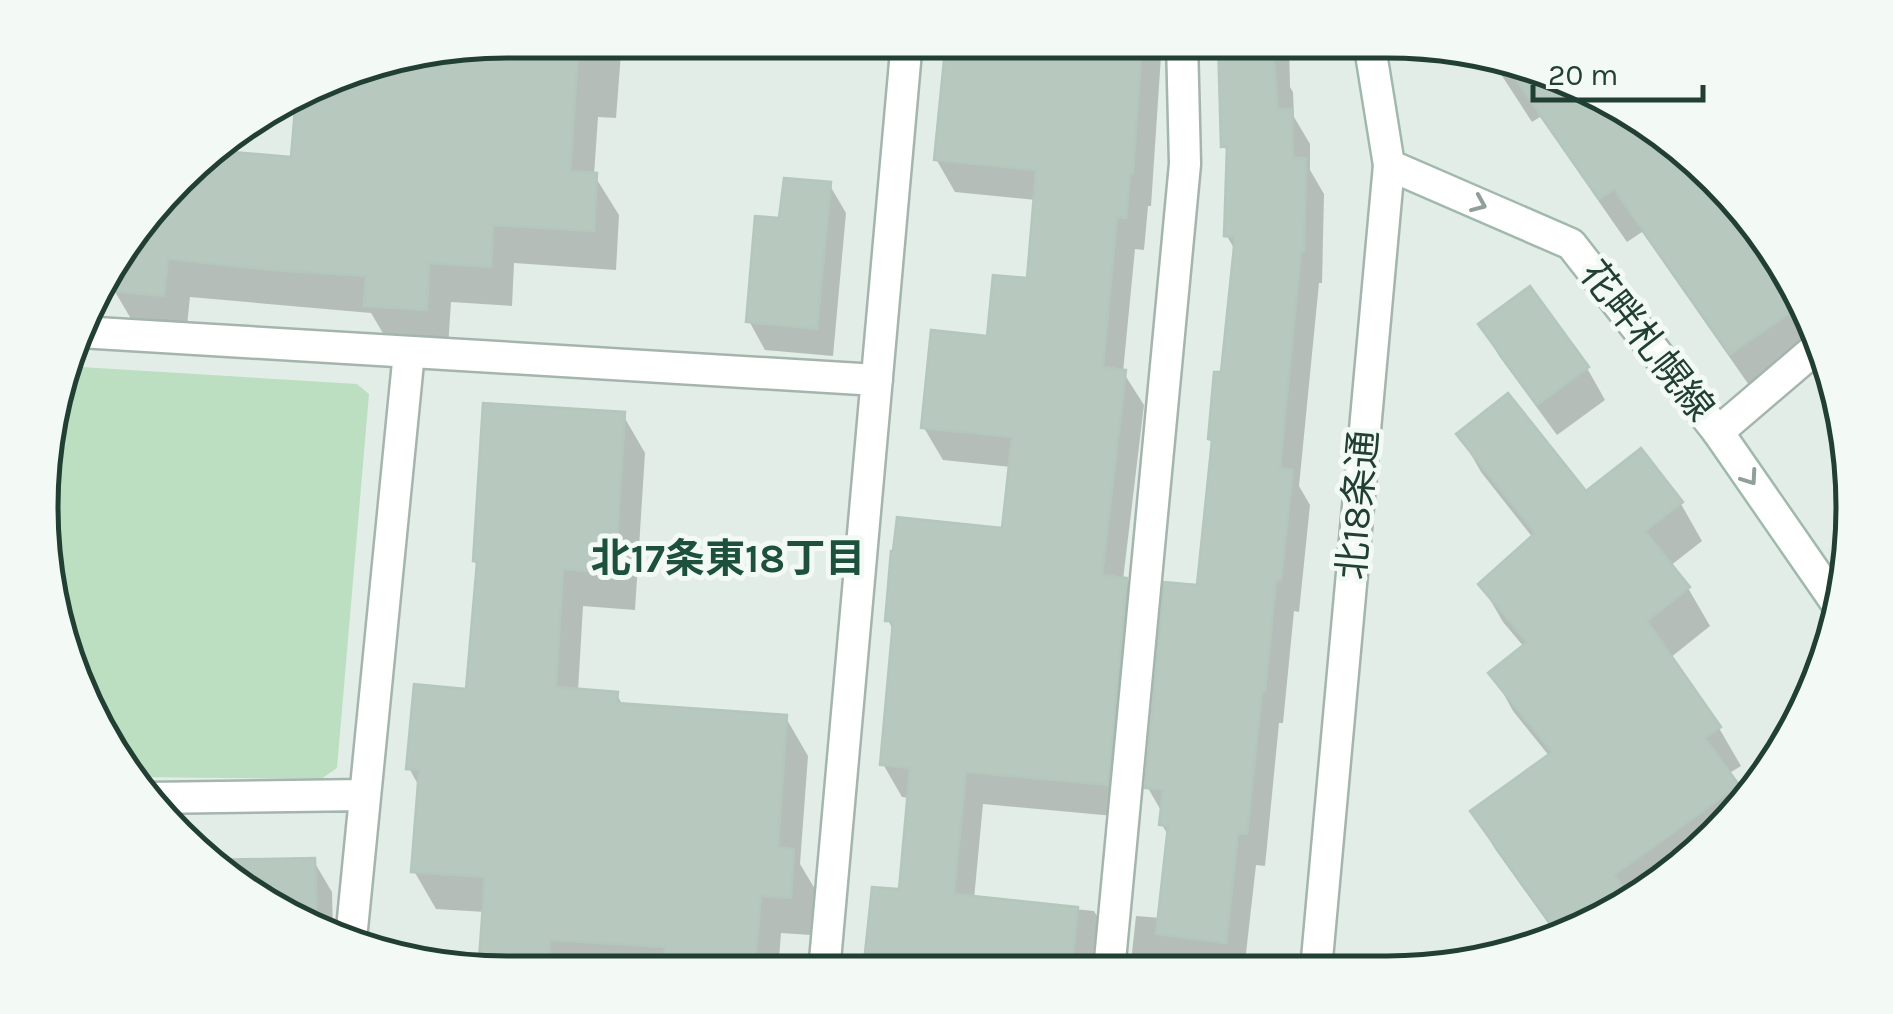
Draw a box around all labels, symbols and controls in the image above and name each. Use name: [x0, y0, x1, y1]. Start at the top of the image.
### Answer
scale bar: [1533, 40, 1703, 102]
text: 20 m: [1548, 57, 1618, 93]
one-way arrow: [1469, 192, 1487, 212]
street label: 花畔札幌線: [1571, 252, 1723, 430]
street label: 北18条通: [1329, 428, 1387, 582]
one-way arrow: [1738, 466, 1756, 485]
district label: 北17条東18丁目: [591, 535, 865, 582]

